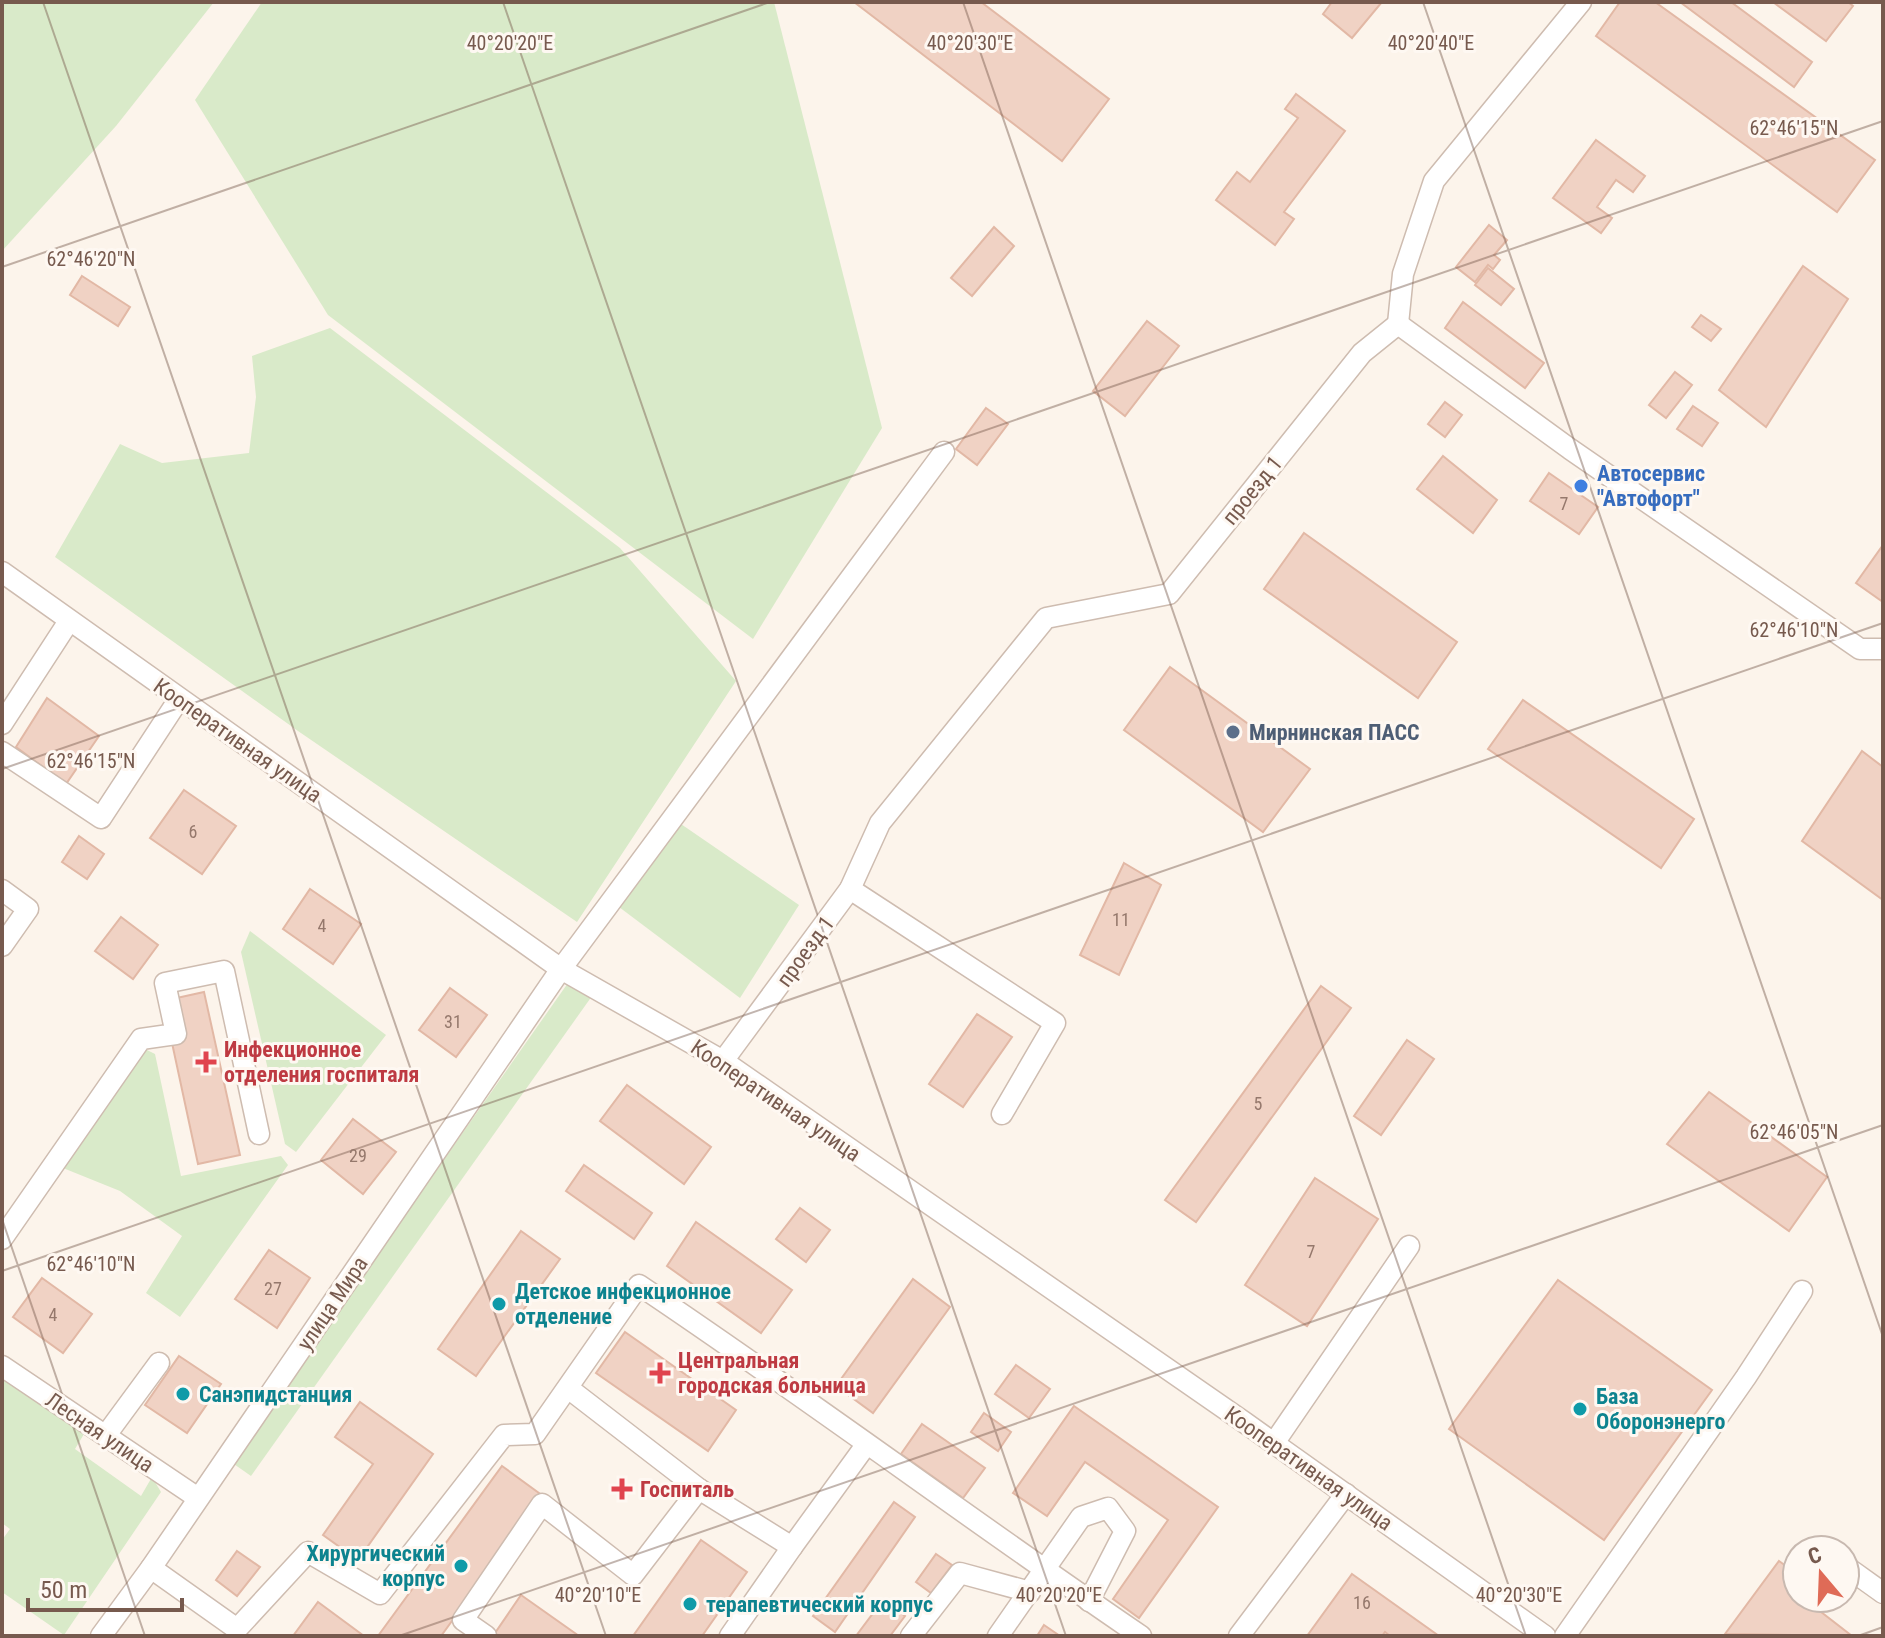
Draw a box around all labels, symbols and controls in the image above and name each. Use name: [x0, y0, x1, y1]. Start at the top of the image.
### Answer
text: 40°20'20"E: [467, 31, 553, 55]
text: 40°20'30"E: [927, 31, 1013, 55]
text: 40°20'40"E: [1388, 31, 1474, 55]
text: 62°46'15"N: [1749, 116, 1839, 140]
text: 62°46'20"N: [46, 247, 136, 271]
street label: проезд 1: [1217, 451, 1288, 530]
place label: Автосервис "Автофорт": [1597, 461, 1705, 511]
marker: Автосервис "Автофорт": [1572, 477, 1590, 495]
house number: 7: [1560, 493, 1569, 514]
text: 62°46'10"N: [1749, 618, 1839, 642]
street label: Кооперативная улица: [149, 673, 326, 808]
place label: Мирнинская ПАСС: [1249, 720, 1420, 745]
marker: Мирнинская ПАСС: [1224, 723, 1242, 741]
text: 62°46'15"N: [46, 749, 136, 773]
house number: 6: [189, 821, 197, 842]
house number: 11: [1112, 909, 1130, 930]
street label: проезд 1: [772, 911, 839, 991]
house number: 4: [318, 915, 327, 936]
house number: 31: [444, 1011, 462, 1032]
street label: Кооперативная улица: [686, 1034, 865, 1166]
place label: Инфекционное отделения госпиталя: [224, 1037, 419, 1087]
marker: Инфекционное отделения госпиталя: [195, 1051, 217, 1073]
house number: 5: [1254, 1093, 1263, 1114]
text: 62°46'05"N: [1749, 1120, 1839, 1144]
house number: 29: [349, 1145, 367, 1166]
house number: 7: [1307, 1241, 1316, 1262]
text: 62°46'10"N: [46, 1252, 136, 1276]
street label: улица Мира: [292, 1252, 373, 1355]
house number: 27: [264, 1278, 282, 1299]
place label: Детское инфекционное отделение: [515, 1279, 731, 1329]
marker: Детское инфекционное отделение: [490, 1295, 508, 1313]
house number: 4: [49, 1304, 58, 1325]
place label: Центральная городская больница: [678, 1348, 866, 1398]
marker: Центральная городская больница: [649, 1362, 671, 1384]
place label: Санэпидстанция: [199, 1382, 352, 1407]
place label: База Оборонэнерго: [1596, 1384, 1725, 1434]
marker: Санэпидстанция: [174, 1385, 192, 1403]
street label: Лесная улица: [41, 1387, 158, 1478]
marker: База Оборонэнерго: [1571, 1400, 1589, 1418]
street label: Кооперативная улица: [1220, 1401, 1397, 1536]
place label: Госпиталь: [640, 1477, 734, 1502]
marker: Госпиталь: [611, 1478, 633, 1500]
north arrow: [1781, 1534, 1861, 1614]
place label: Хирургический корпус: [307, 1541, 445, 1591]
text: С: [1805, 1542, 1825, 1569]
marker: Хирургический корпус: [452, 1557, 470, 1575]
scale bar: [28, 1562, 182, 1612]
text: 50 m: [40, 1576, 87, 1604]
text: 40°20'10"E: [555, 1583, 641, 1607]
text: 40°20'20"E: [1016, 1583, 1102, 1607]
text: 40°20'30"E: [1476, 1583, 1562, 1607]
place label: терапевтический корпус: [706, 1592, 933, 1617]
house number: 16: [1353, 1592, 1371, 1613]
marker: терапевтический корпус: [681, 1595, 699, 1613]

